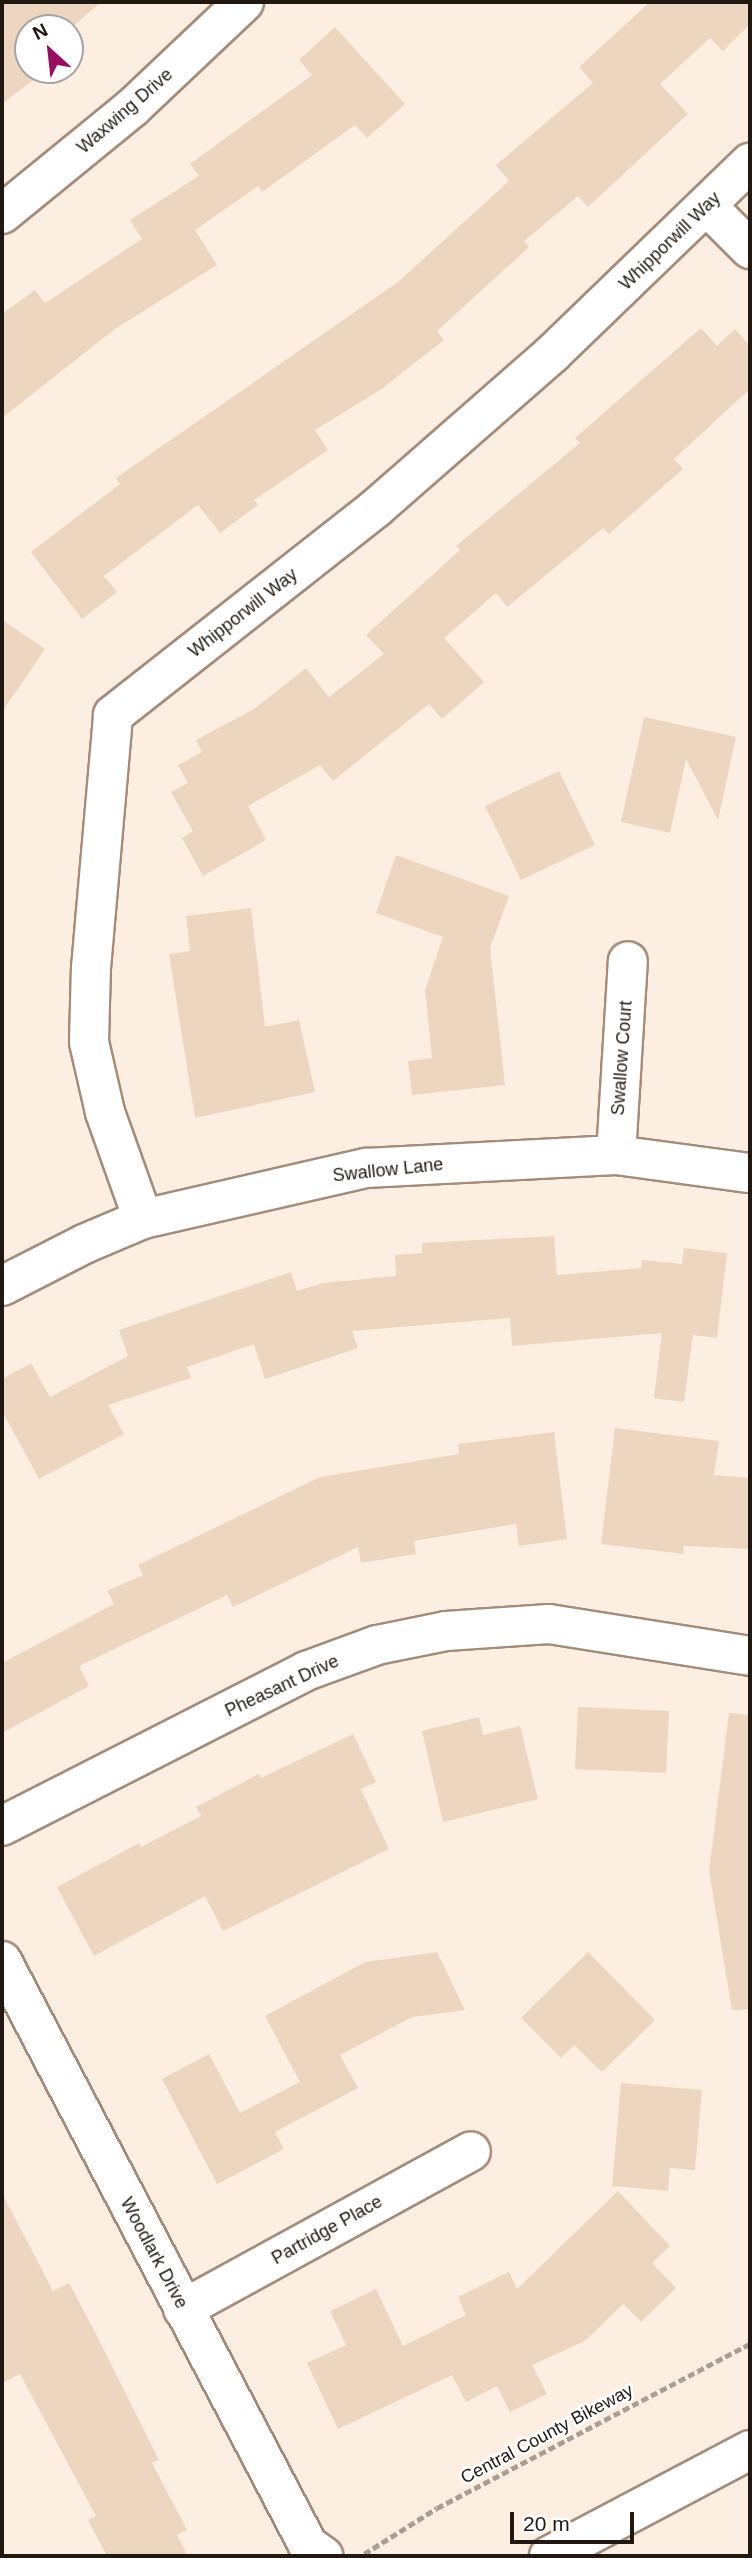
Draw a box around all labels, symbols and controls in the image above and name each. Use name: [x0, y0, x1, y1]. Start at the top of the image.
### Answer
north arrow: [14, 14, 84, 84]
text: N: [29, 19, 51, 44]
street label: Waxwing Drive: [73, 64, 177, 158]
street label: Whipporwill Way: [615, 187, 725, 295]
street label: Whipporwill Way: [184, 564, 302, 662]
street label: Swallow Court: [607, 1000, 637, 1116]
street label: Swallow Lane: [332, 1153, 444, 1187]
street label: Pheasant Drive: [222, 1650, 342, 1722]
street label: Partridge Place: [268, 2191, 386, 2269]
street label: Woodlark Drive: [116, 2194, 192, 2312]
street label: Central County Bikeway: [457, 2379, 637, 2489]
scale bar: [514, 2498, 638, 2542]
text: 20 m: [523, 2512, 570, 2535]

